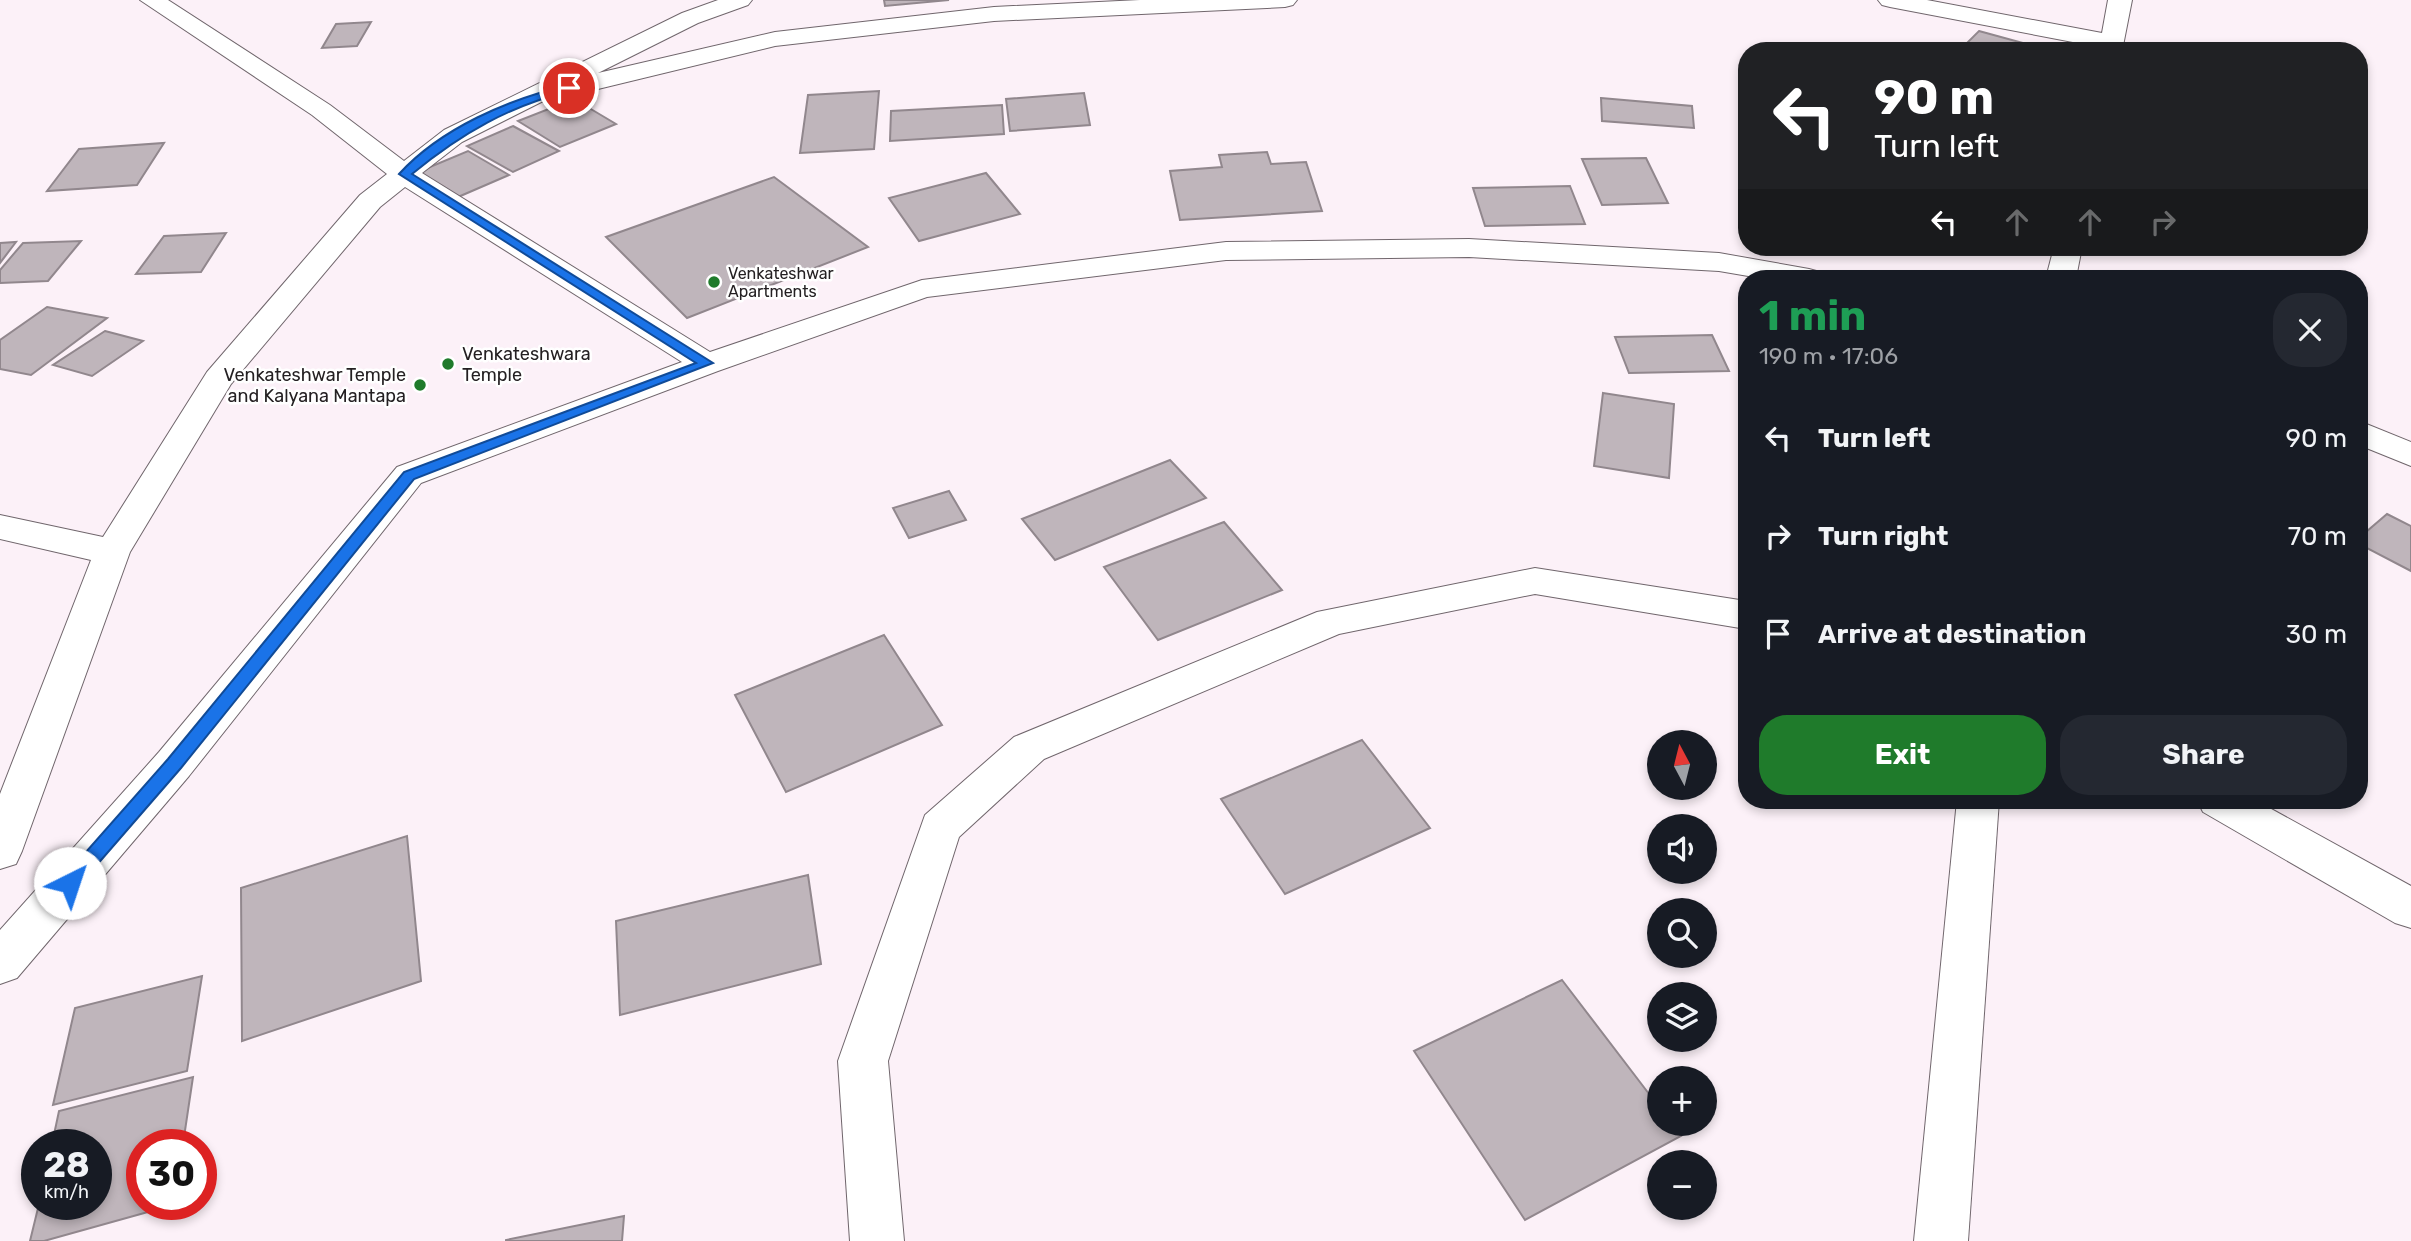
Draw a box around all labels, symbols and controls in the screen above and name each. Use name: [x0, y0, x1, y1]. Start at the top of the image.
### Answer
pin: [539, 58, 599, 118]
text: 90 m: [1874, 68, 1994, 126]
icon: arrive: [550, 69, 588, 107]
icon: left: [1759, 70, 1850, 161]
text: Turn left: [1874, 127, 1999, 165]
icon: left: [1925, 203, 1963, 241]
icon: ahead: [1998, 203, 2036, 241]
icon: ahead: [2071, 203, 2109, 241]
icon: right: [2144, 203, 2182, 241]
place label: Venkateshwar Apartments: [728, 264, 834, 301]
marker: Venkateshwar Apartments: [706, 274, 722, 290]
text: 1 min: [1759, 291, 1866, 341]
button: close: [2273, 293, 2347, 367]
text: 190 m · 17:06: [1759, 342, 1898, 370]
place label: Venkateshwara Temple: [462, 343, 591, 386]
marker: Venkateshwara Temple: [440, 356, 456, 372]
place label: Venkateshwar Temple and Kalyana Mantapa: [224, 364, 406, 407]
marker: Venkateshwar Temple and Kalyana Mantapa: [412, 377, 428, 393]
icon: left: [1759, 419, 1797, 457]
text: Turn left: [1818, 423, 1930, 454]
text: 90 m: [2286, 423, 2347, 454]
icon: right: [1759, 517, 1797, 555]
text: Turn right: [1818, 521, 1948, 552]
text: 70 m: [2288, 521, 2347, 552]
icon: arrive: [1759, 615, 1797, 653]
text: Arrive at destination: [1818, 619, 2086, 650]
text: 30 m: [2285, 619, 2347, 650]
button: Exit: [1759, 715, 2046, 795]
button: Share: [2060, 715, 2347, 795]
north arrow: [1647, 730, 1717, 800]
map controls: [1647, 730, 1717, 1220]
button: sound: [1647, 814, 1717, 884]
position arrow: [33, 846, 107, 920]
button: search: [1647, 898, 1717, 968]
button: layers: [1647, 982, 1717, 1052]
button: +: [1647, 1066, 1717, 1136]
speed limit sign: 30: [126, 1129, 217, 1220]
text: 28: [43, 1144, 90, 1186]
button: −: [1647, 1150, 1717, 1220]
text: km/h: [44, 1181, 89, 1203]

